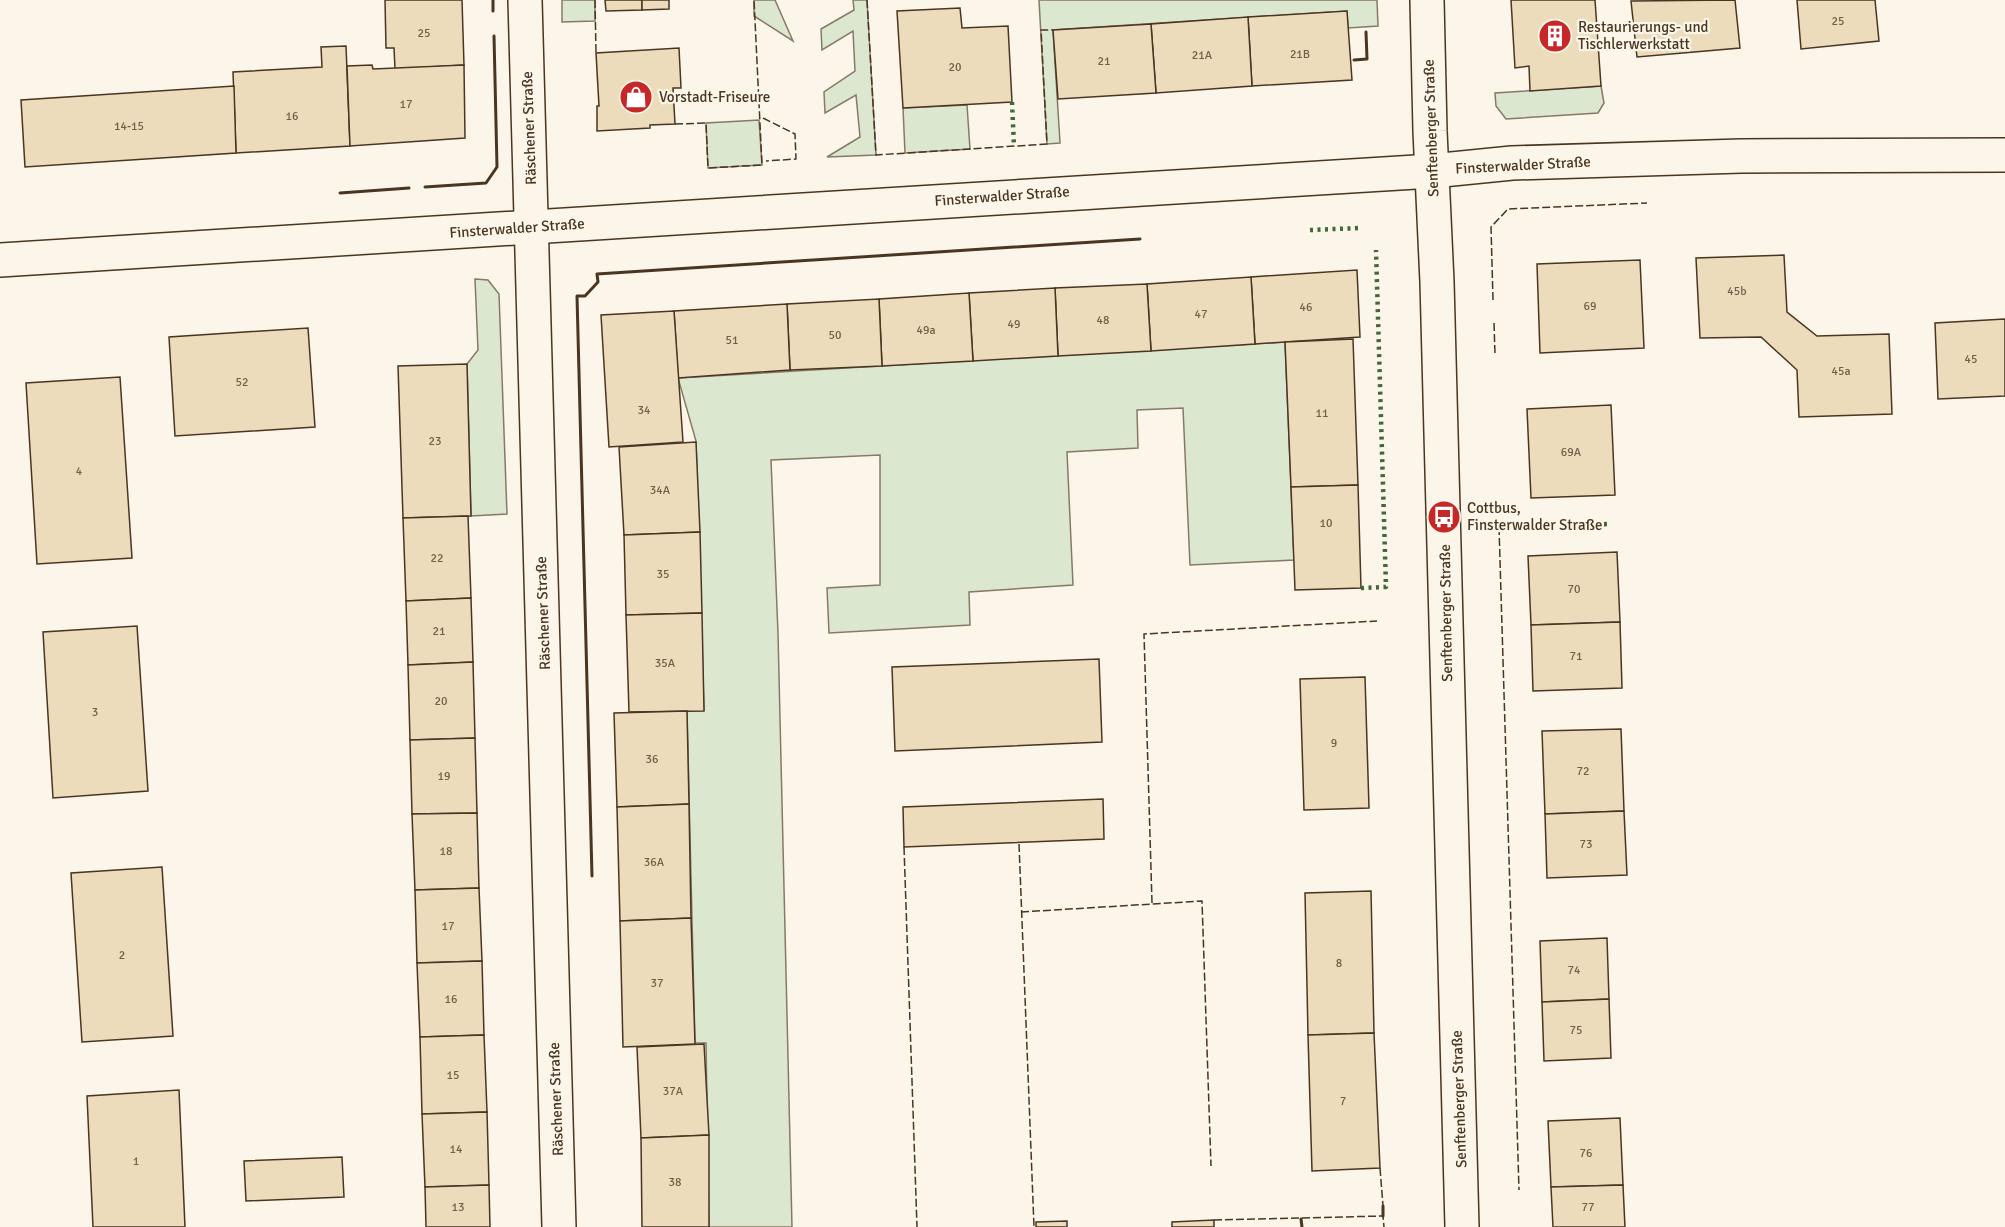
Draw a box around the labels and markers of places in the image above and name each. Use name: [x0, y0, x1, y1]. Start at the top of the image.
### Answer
building icon: Restaurierungs- und Tischlerwerkstatt: [1537, 18, 1573, 54]
place label: Restaurierungs- und Tischlerwerkstatt: [1578, 18, 1709, 53]
shop icon: Vorstadt-Friseure: [618, 79, 654, 115]
place label: Vorstadt-Friseure: [659, 88, 770, 106]
bus stop icon: Cottbus, Finsterwalder Straße: [1426, 499, 1462, 535]
place label: Cottbus, Finsterwalder Straße: [1467, 499, 1603, 534]

